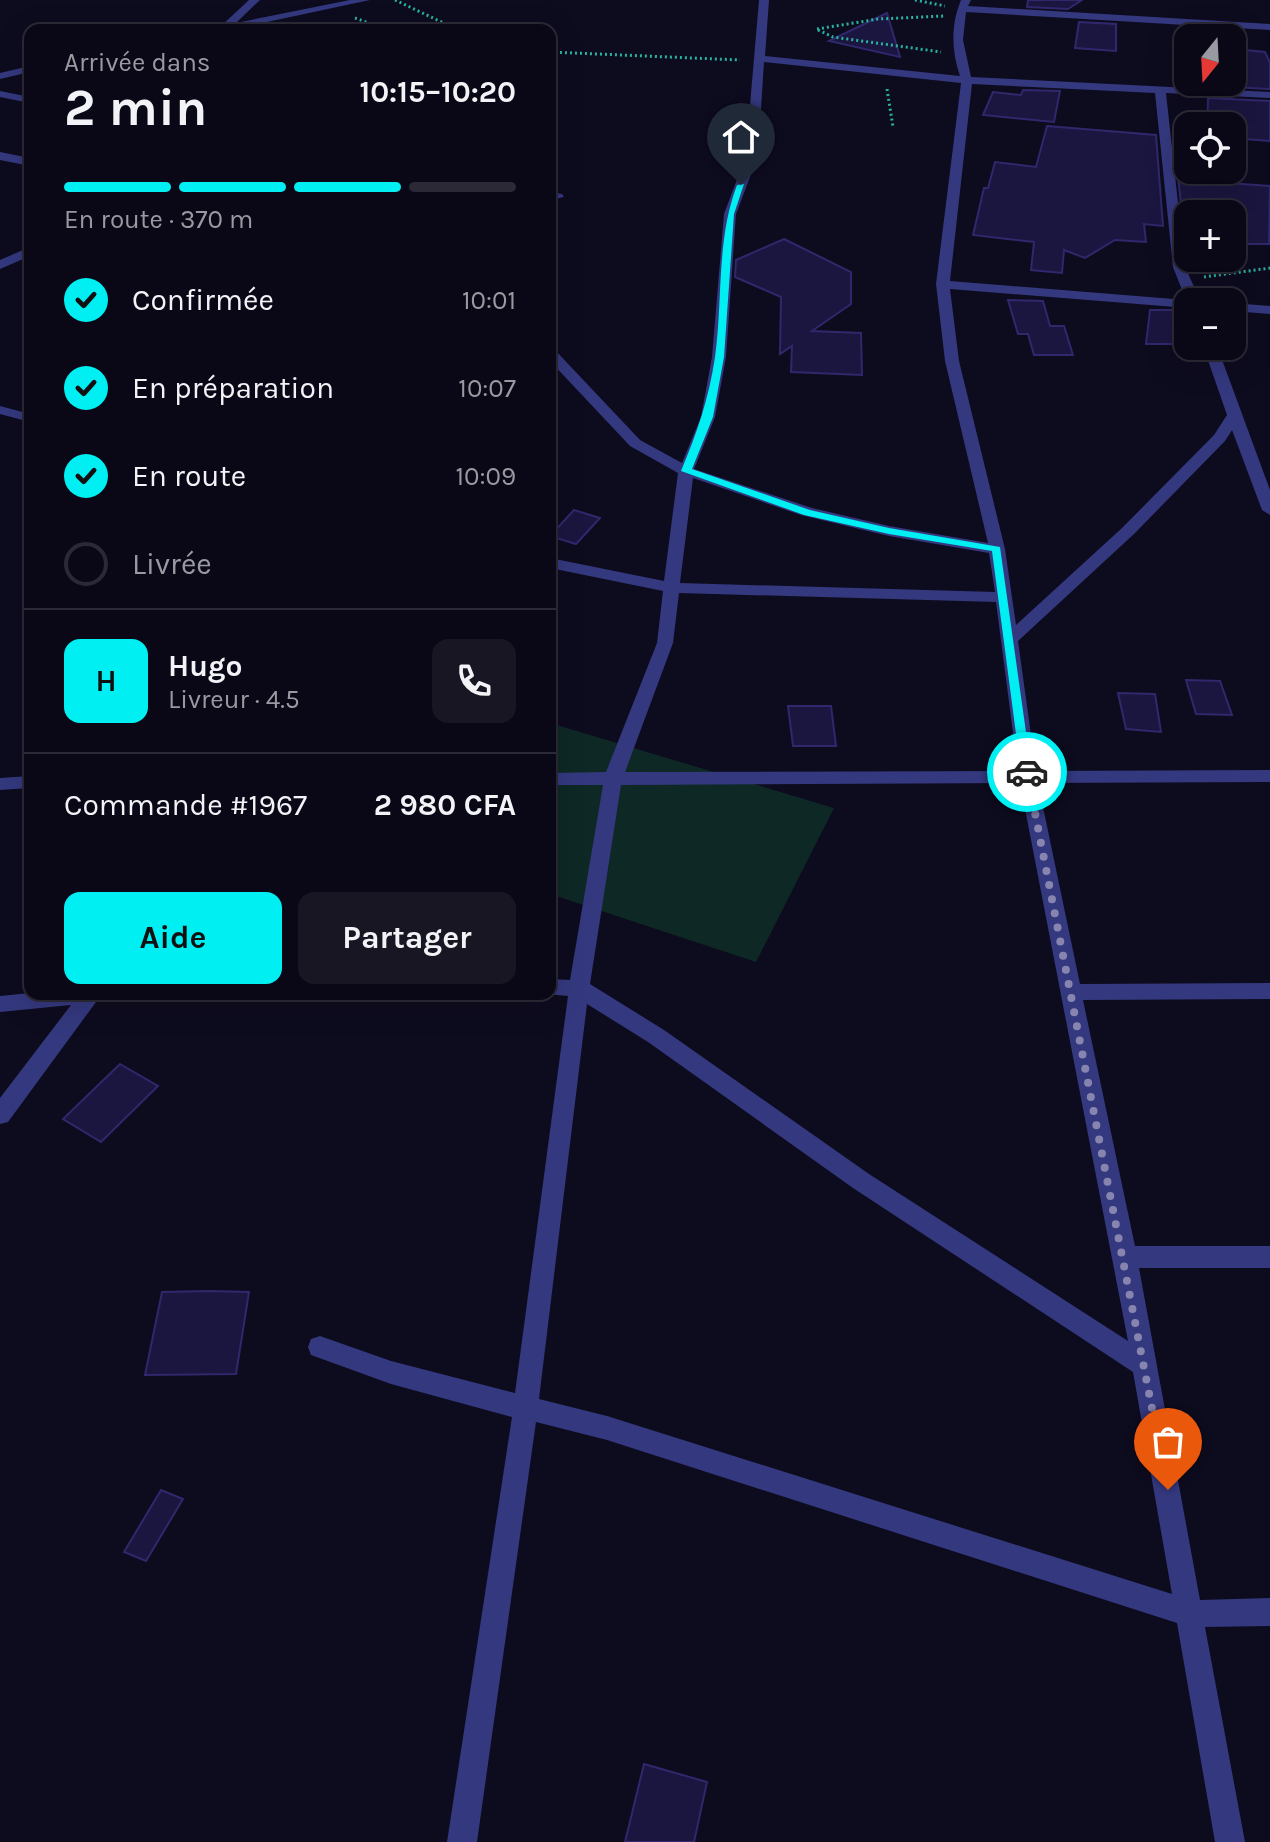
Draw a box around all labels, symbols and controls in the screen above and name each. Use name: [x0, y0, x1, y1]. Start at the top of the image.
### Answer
north arrow: [1174, 24, 1246, 96]
map controls: [1174, 24, 1246, 360]
text: Arrivée dans: [64, 47, 211, 78]
text: 10:15–10:20: [359, 74, 516, 110]
text: 2 min: [64, 77, 207, 138]
pin: [707, 103, 775, 185]
button: locate: [1174, 112, 1246, 184]
icon: home: [719, 115, 763, 159]
button: +: [1174, 200, 1246, 272]
text: En route · 370 m: [64, 204, 253, 235]
icon: check: [64, 278, 108, 322]
text: Confirmée: [132, 282, 274, 318]
text: 10:01: [462, 285, 516, 316]
button: −: [1174, 288, 1246, 360]
icon: check: [64, 366, 108, 410]
text: En préparation: [132, 370, 334, 406]
text: 10:07: [458, 373, 516, 404]
icon: check: [64, 454, 108, 498]
text: En route: [132, 458, 246, 494]
text: 10:09: [455, 461, 516, 492]
text: Livrée: [132, 546, 212, 582]
button: phone: [432, 639, 516, 723]
text: Hugo: [168, 648, 242, 684]
text: H: [95, 663, 117, 699]
text: Livreur · 4.5: [168, 684, 300, 715]
courier: [987, 732, 1067, 812]
icon: car: [1005, 750, 1049, 794]
text: Commande #1967: [64, 787, 307, 823]
text: 2 980 CFA: [374, 787, 516, 823]
button: Aide: [64, 892, 282, 984]
button: Partager: [298, 892, 516, 984]
pin: [1134, 1408, 1202, 1490]
icon: bag: [1146, 1420, 1190, 1464]

